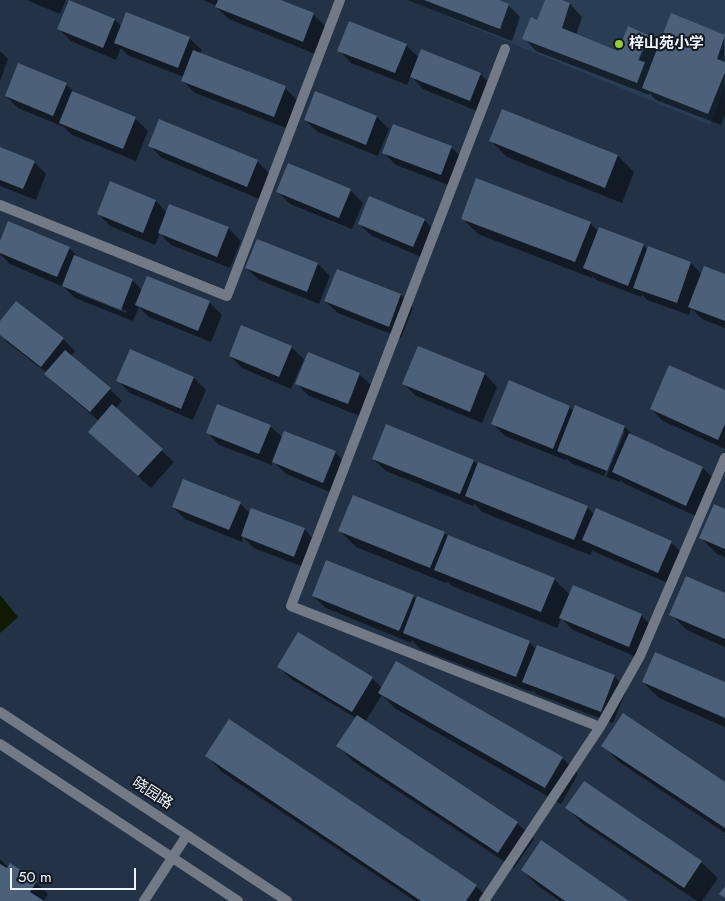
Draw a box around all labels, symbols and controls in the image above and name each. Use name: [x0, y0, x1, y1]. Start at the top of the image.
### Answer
place label: 梓山苑小学: [629, 35, 704, 53]
marker: 梓山苑小学: [613, 38, 625, 50]
street label: 晓园路: [128, 774, 176, 814]
scale bar: [12, 858, 139, 890]
text: 50 m: [18, 866, 52, 888]

